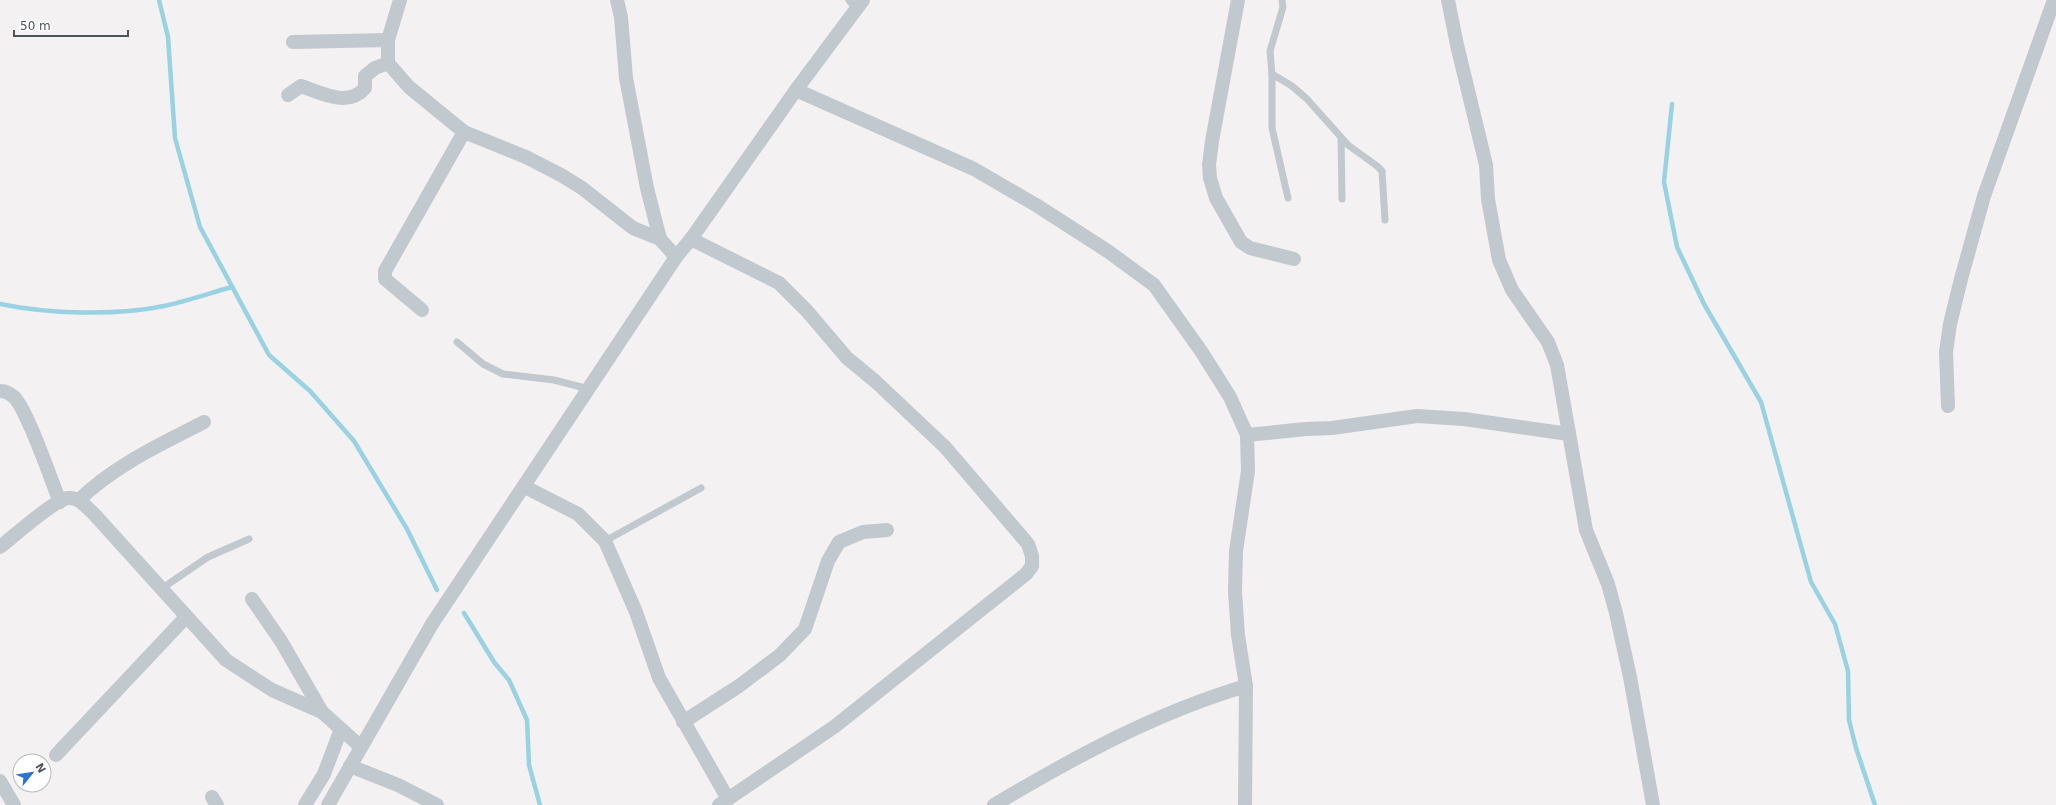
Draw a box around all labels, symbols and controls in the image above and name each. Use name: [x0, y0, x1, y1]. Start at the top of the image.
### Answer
scale bar: [14, 12, 128, 38]
text: 50 m: [20, 19, 51, 33]
north arrow: [12, 753, 52, 793]
text: N: [32, 761, 48, 775]

